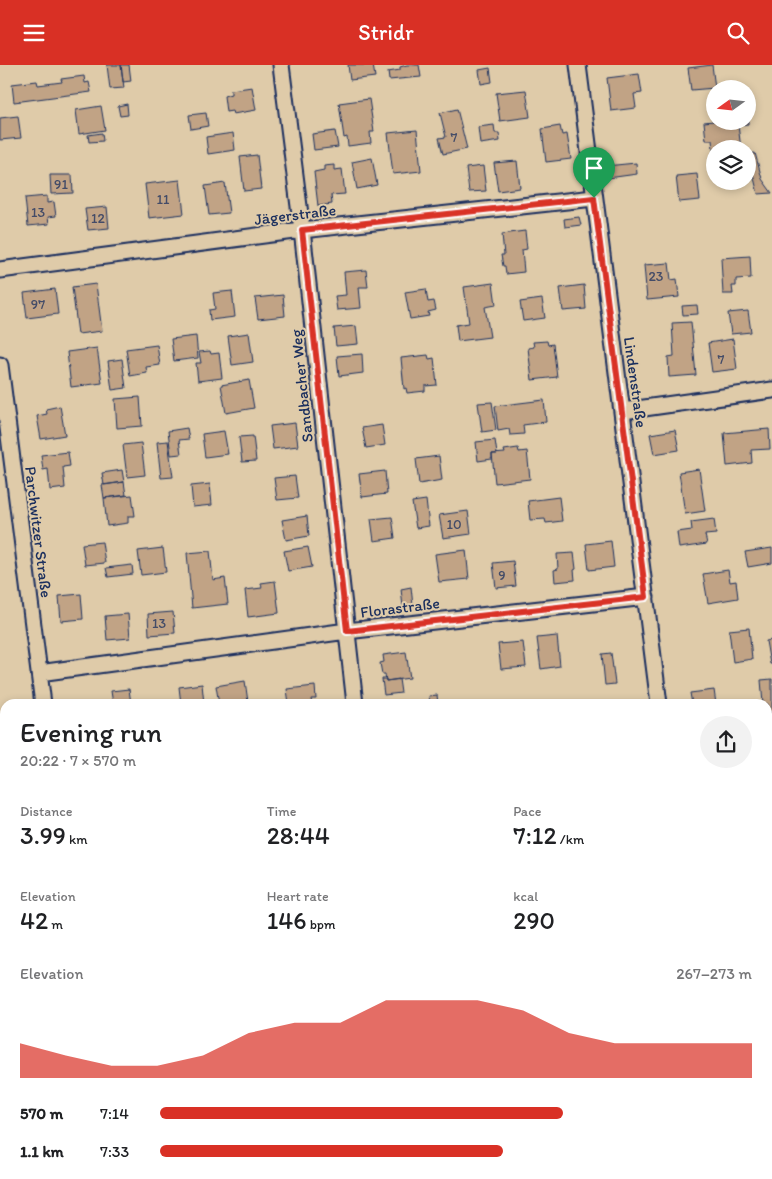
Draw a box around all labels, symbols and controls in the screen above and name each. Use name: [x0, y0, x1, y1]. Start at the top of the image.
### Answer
icon: menu: [20, 19, 48, 47]
text: Stridr: [358, 19, 414, 46]
icon: search: [724, 19, 752, 47]
north arrow: [706, 80, 756, 130]
map controls: [706, 80, 756, 190]
house number: 7: [451, 129, 458, 146]
button: layers: [706, 140, 756, 190]
pin: [573, 147, 615, 198]
icon: arrive: [580, 154, 608, 182]
house number: 91: [54, 176, 68, 193]
house number: 11: [157, 191, 170, 208]
street label: Jägerstraße: [253, 200, 337, 229]
house number: 13: [31, 204, 45, 221]
house number: 12: [91, 210, 106, 227]
house number: 23: [649, 268, 664, 285]
house number: 97: [31, 296, 45, 313]
street label: Sandbacher Weg: [286, 328, 317, 443]
street label: Lindenstraße: [620, 335, 651, 429]
house number: 7: [718, 351, 725, 368]
street label: Parchwitzer Straße: [21, 465, 56, 599]
house number: 10: [446, 516, 462, 533]
house number: 9: [498, 567, 506, 584]
street label: Florastraße: [359, 593, 441, 622]
house number: 13: [152, 615, 166, 632]
text: Evening run: [20, 715, 162, 749]
button: share: [700, 716, 752, 768]
text: 20:22 · 7 × 570 m: [20, 751, 136, 770]
text: Distance: [20, 803, 72, 820]
text: Time: [267, 803, 297, 820]
text: Pace: [513, 803, 541, 820]
text: 3.99: [20, 820, 66, 850]
text: 28:44: [267, 820, 330, 850]
text: 7:12: [513, 820, 557, 850]
text: km: [66, 831, 88, 848]
text: /km: [557, 831, 584, 848]
text: Elevation: [20, 888, 76, 905]
text: Heart rate: [267, 888, 329, 905]
text: kcal: [513, 888, 538, 905]
text: 42: [20, 905, 48, 935]
text: 146: [267, 905, 307, 935]
text: 290: [513, 905, 555, 935]
text: m: [48, 916, 63, 933]
text: bpm: [307, 916, 336, 933]
text: Elevation: [20, 964, 84, 983]
text: 267–273 m: [676, 964, 752, 983]
text: 570 m: [20, 1104, 63, 1123]
text: 7:14: [100, 1104, 129, 1123]
text: 1.1 km: [20, 1142, 64, 1161]
text: 7:33: [100, 1142, 129, 1161]

